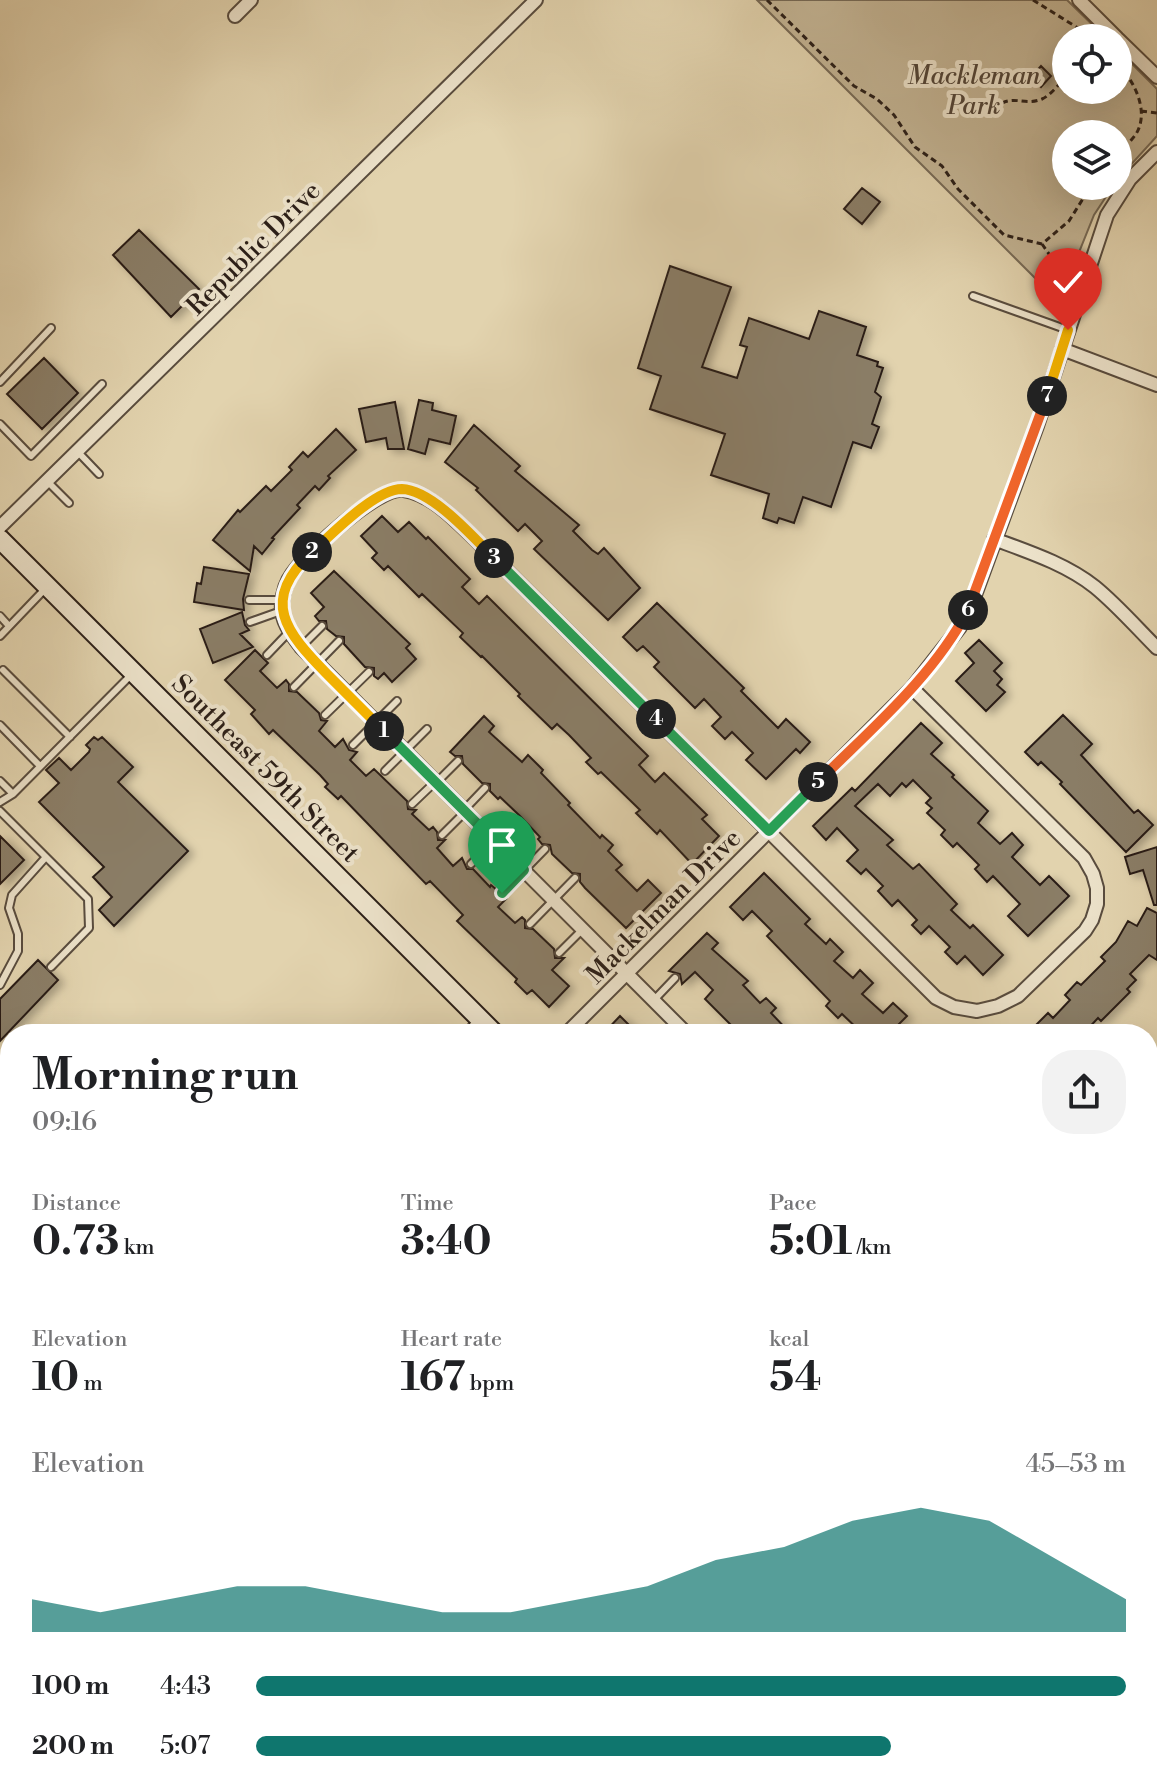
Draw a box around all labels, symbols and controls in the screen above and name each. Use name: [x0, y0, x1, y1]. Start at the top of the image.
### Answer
map controls: [1052, 24, 1132, 200]
button: locate: [1052, 24, 1132, 104]
park label: Mackleman Park: [907, 60, 1041, 122]
button: layers: [1052, 120, 1132, 200]
street label: Republic Drive: [180, 175, 327, 322]
pin: [1034, 248, 1102, 330]
icon: check: [1046, 260, 1090, 304]
pin: 7: [1027, 376, 1067, 416]
text: 7: [1041, 382, 1053, 409]
pin: 2: [292, 532, 332, 572]
text: 2: [305, 538, 319, 565]
pin: 3: [474, 538, 514, 578]
text: 3: [487, 544, 501, 571]
pin: 6: [948, 590, 988, 630]
text: 6: [961, 596, 975, 623]
street label: Southeast 59th Street: [165, 668, 366, 869]
pin: 4: [636, 699, 676, 739]
text: 4: [649, 705, 663, 732]
pin: 1: [364, 711, 404, 751]
text: 1: [379, 717, 389, 744]
pin: 5: [798, 762, 838, 802]
text: 5: [811, 768, 825, 795]
pin: [468, 811, 536, 893]
street label: Mackelman Drive: [579, 822, 748, 991]
icon: arrive: [480, 823, 524, 867]
text: Morning run: [32, 1048, 298, 1103]
button: share: [1042, 1050, 1126, 1134]
text: 09:16: [32, 1106, 97, 1138]
text: Distance: [32, 1190, 121, 1217]
text: Time: [401, 1190, 454, 1217]
text: Pace: [769, 1190, 817, 1217]
text: 0.73: [32, 1217, 119, 1267]
text: 3:40: [401, 1217, 492, 1267]
text: 5:01: [769, 1217, 852, 1267]
text: km: [119, 1234, 155, 1261]
text: /km: [852, 1234, 892, 1261]
text: Elevation: [32, 1326, 127, 1353]
text: Heart rate: [401, 1326, 502, 1353]
text: kcal: [769, 1326, 809, 1353]
text: 10: [32, 1353, 79, 1403]
text: 167: [401, 1353, 465, 1403]
text: 54: [769, 1353, 822, 1403]
text: m: [79, 1370, 103, 1397]
text: bpm: [465, 1370, 514, 1397]
text: Elevation: [32, 1448, 145, 1480]
text: 45–53 m: [1025, 1448, 1126, 1480]
text: 100 m: [32, 1670, 109, 1702]
text: 4:43: [160, 1670, 211, 1702]
text: 200 m: [32, 1730, 114, 1762]
text: 5:07: [160, 1730, 210, 1762]

